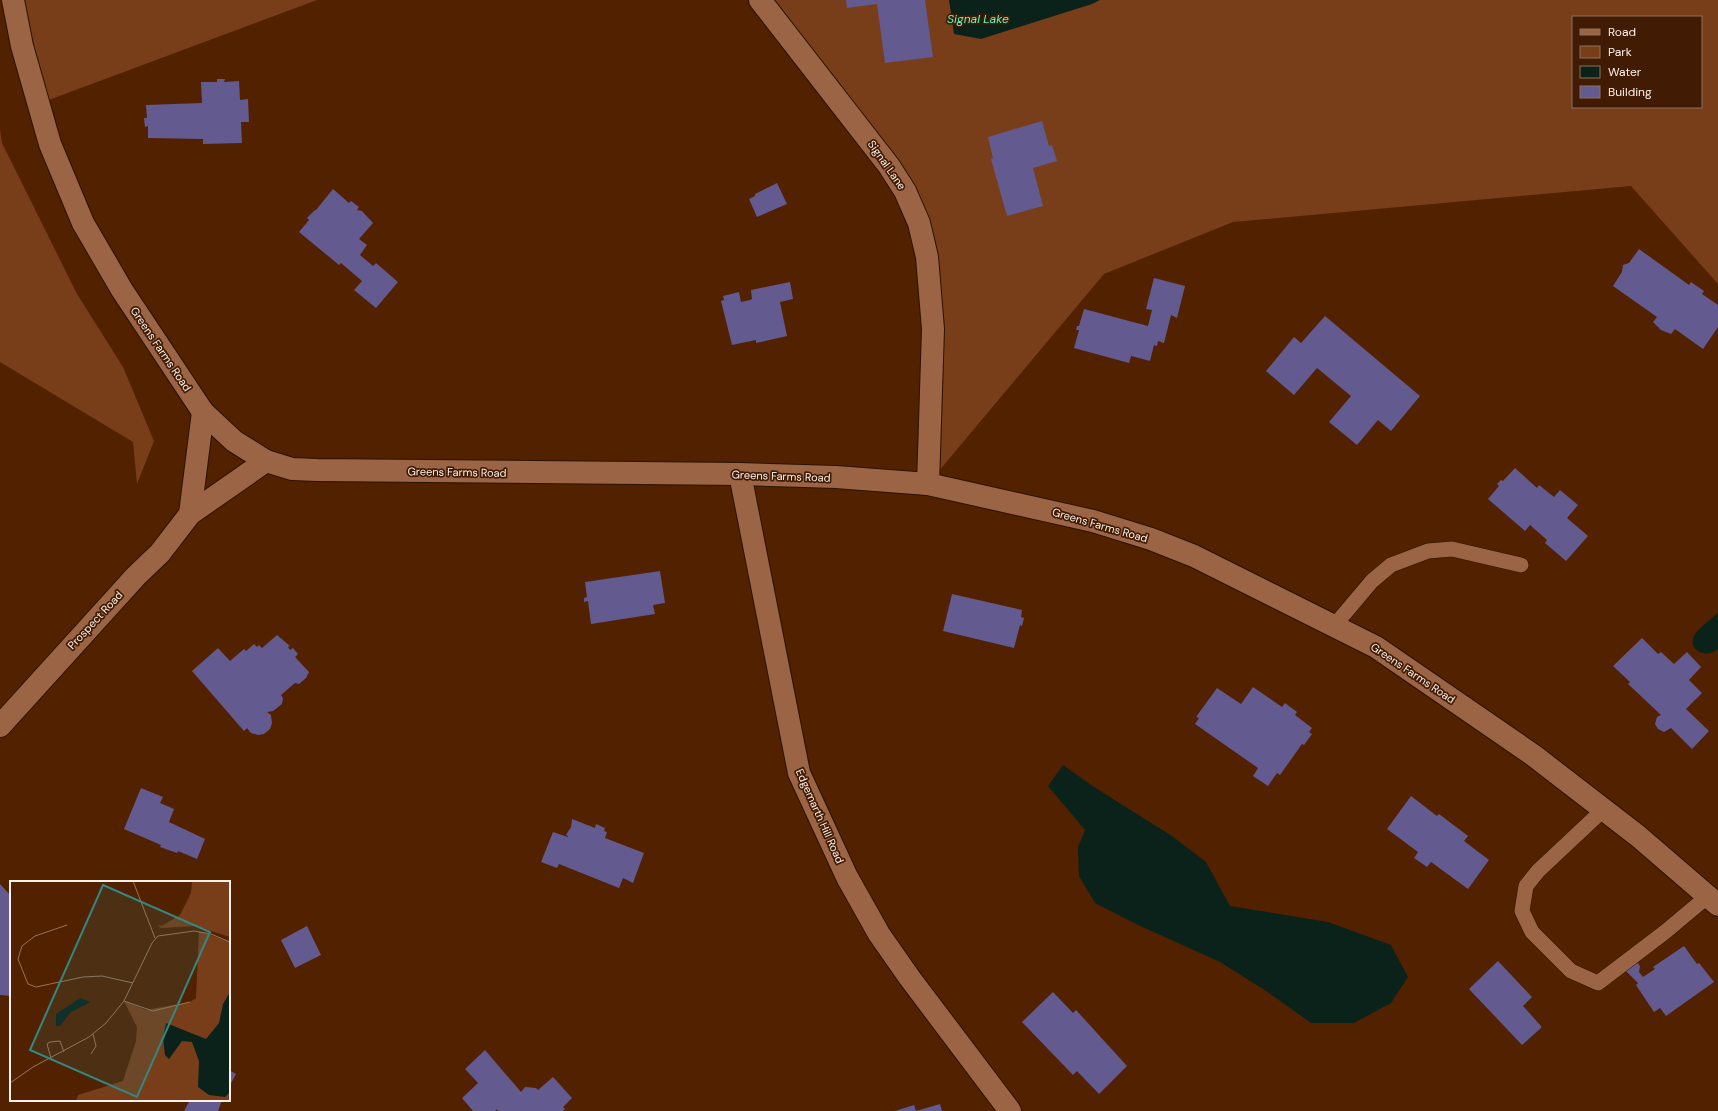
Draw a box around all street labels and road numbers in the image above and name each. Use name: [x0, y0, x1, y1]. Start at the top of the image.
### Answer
street label: Signal Lane: [865, 138, 909, 192]
street label: Greens Farms Road: [128, 304, 195, 394]
street label: Greens Farms Road: [407, 464, 507, 480]
street label: Greens Farms Road: [731, 467, 831, 485]
street label: Greens Farms Road: [1051, 505, 1150, 545]
street label: Prospect Road: [65, 588, 126, 652]
street label: Greens Farms Road: [1368, 640, 1458, 707]
street label: Edgemarth Hill Road: [793, 766, 847, 866]

